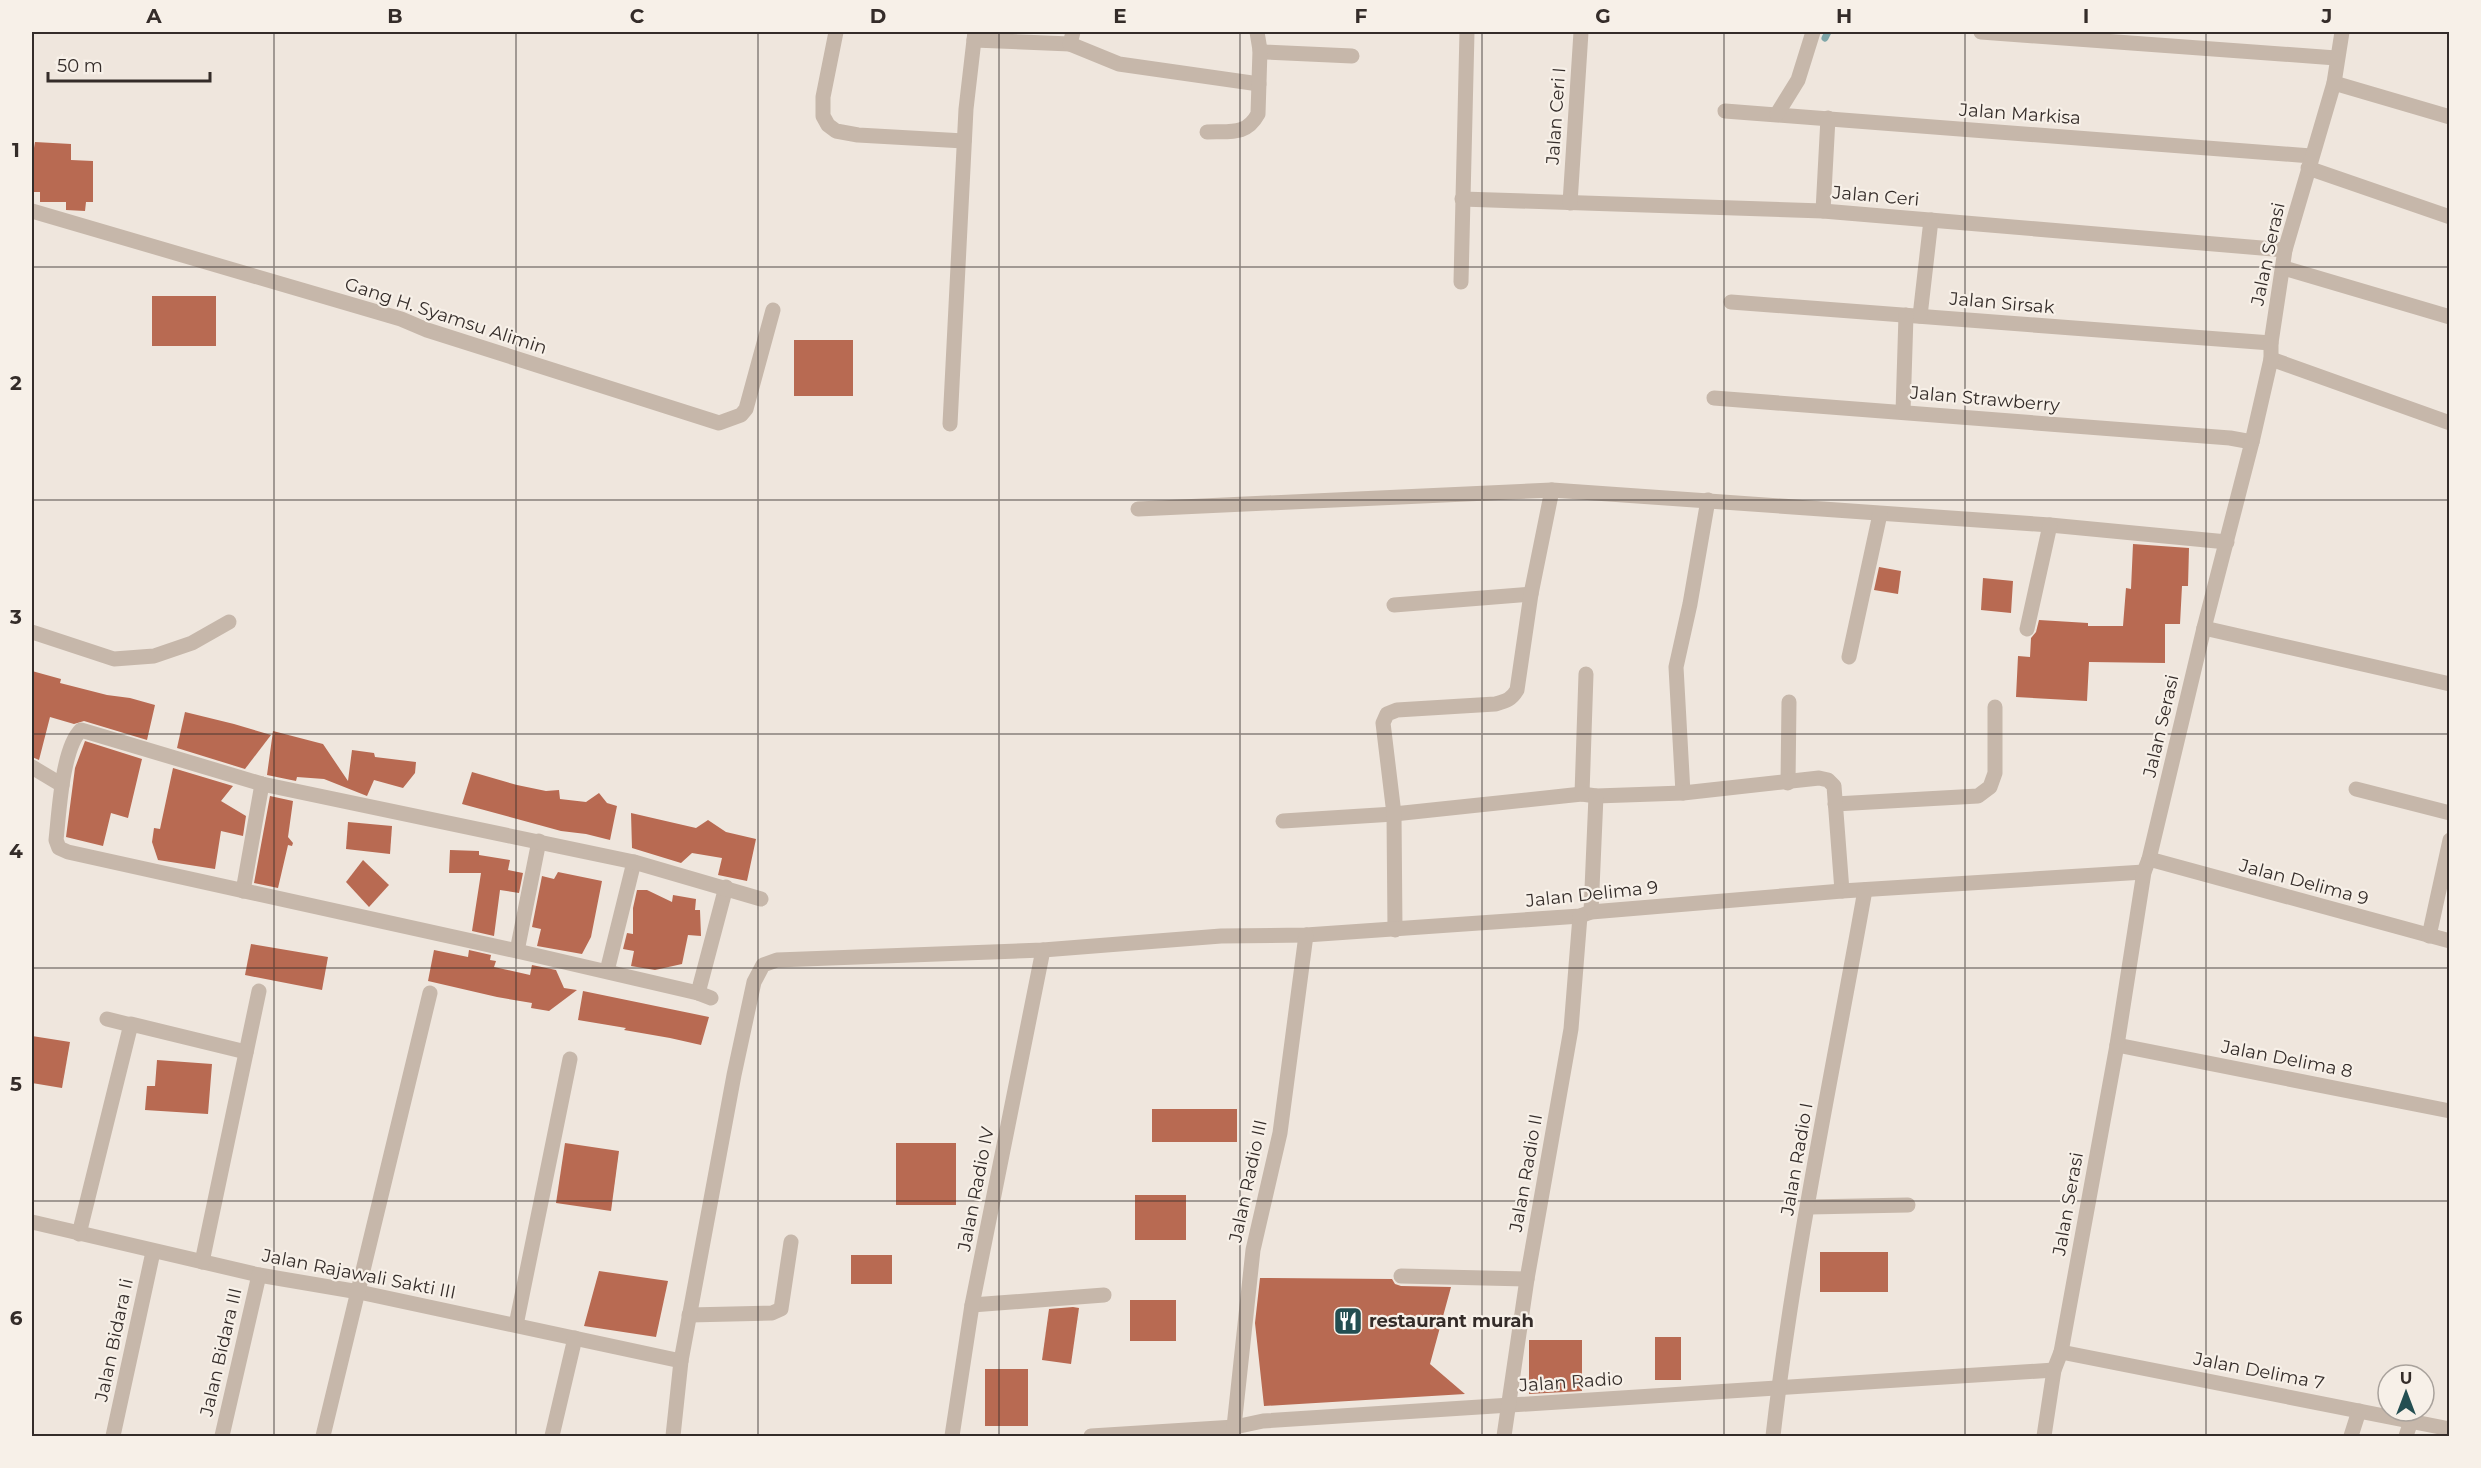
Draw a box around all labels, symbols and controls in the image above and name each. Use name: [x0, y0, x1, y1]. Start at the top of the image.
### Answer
text: A: [145, 4, 162, 28]
text: B: [387, 4, 403, 28]
text: C: [630, 4, 645, 28]
text: D: [870, 4, 886, 28]
text: E: [1113, 4, 1127, 28]
text: F: [1355, 4, 1368, 28]
text: G: [1595, 4, 1611, 28]
text: H: [1836, 4, 1852, 28]
text: I: [2083, 4, 2089, 28]
text: J: [2321, 4, 2332, 28]
scale bar: [48, 45, 210, 83]
text: 50 m: [57, 55, 103, 77]
street label: Jalan Ceri I: [1542, 67, 1570, 166]
street label: Jalan Markisa: [1957, 99, 2082, 129]
text: 1: [12, 138, 20, 162]
street label: Jalan Ceri: [1831, 181, 1920, 211]
street label: Jalan Serasi: [2246, 201, 2290, 308]
street label: Gang H. Syamsu Alimin: [342, 273, 550, 359]
street label: Jalan Sirsak: [1948, 287, 2056, 319]
text: 2: [10, 371, 22, 395]
street label: Jalan Strawberry: [1908, 381, 2061, 417]
text: 3: [9, 605, 22, 629]
street label: Jalan Serasi: [2138, 673, 2183, 780]
text: 4: [9, 839, 23, 863]
street label: Jalan Delima 9: [2236, 854, 2371, 910]
street label: Jalan Delima 9: [1524, 876, 1659, 912]
street label: Jalan Delima 8: [2218, 1035, 2355, 1083]
text: 5: [10, 1072, 22, 1096]
street label: Jalan Radio I: [1776, 1101, 1818, 1218]
street label: Jalan Radio II: [1505, 1112, 1547, 1235]
street label: Jalan Radio III: [1224, 1118, 1272, 1245]
street label: Jalan Radio IV: [953, 1124, 999, 1254]
street label: Jalan Serasi: [2048, 1151, 2088, 1258]
street label: Jalan Rajawali Sakti III: [259, 1244, 458, 1304]
street label: Jalan Bidara Ii: [90, 1276, 138, 1405]
street label: Jalan Bidara III: [195, 1286, 246, 1419]
restaurant icon: restaurant murah: [1332, 1305, 1364, 1337]
text: 6: [10, 1306, 23, 1330]
place label: restaurant murah: [1369, 1310, 1534, 1332]
street label: Jalan Delima 7: [2191, 1347, 2326, 1394]
north arrow: [2376, 1363, 2436, 1423]
street label: Jalan Radio: [1517, 1367, 1624, 1397]
text: U: [2400, 1369, 2412, 1388]

